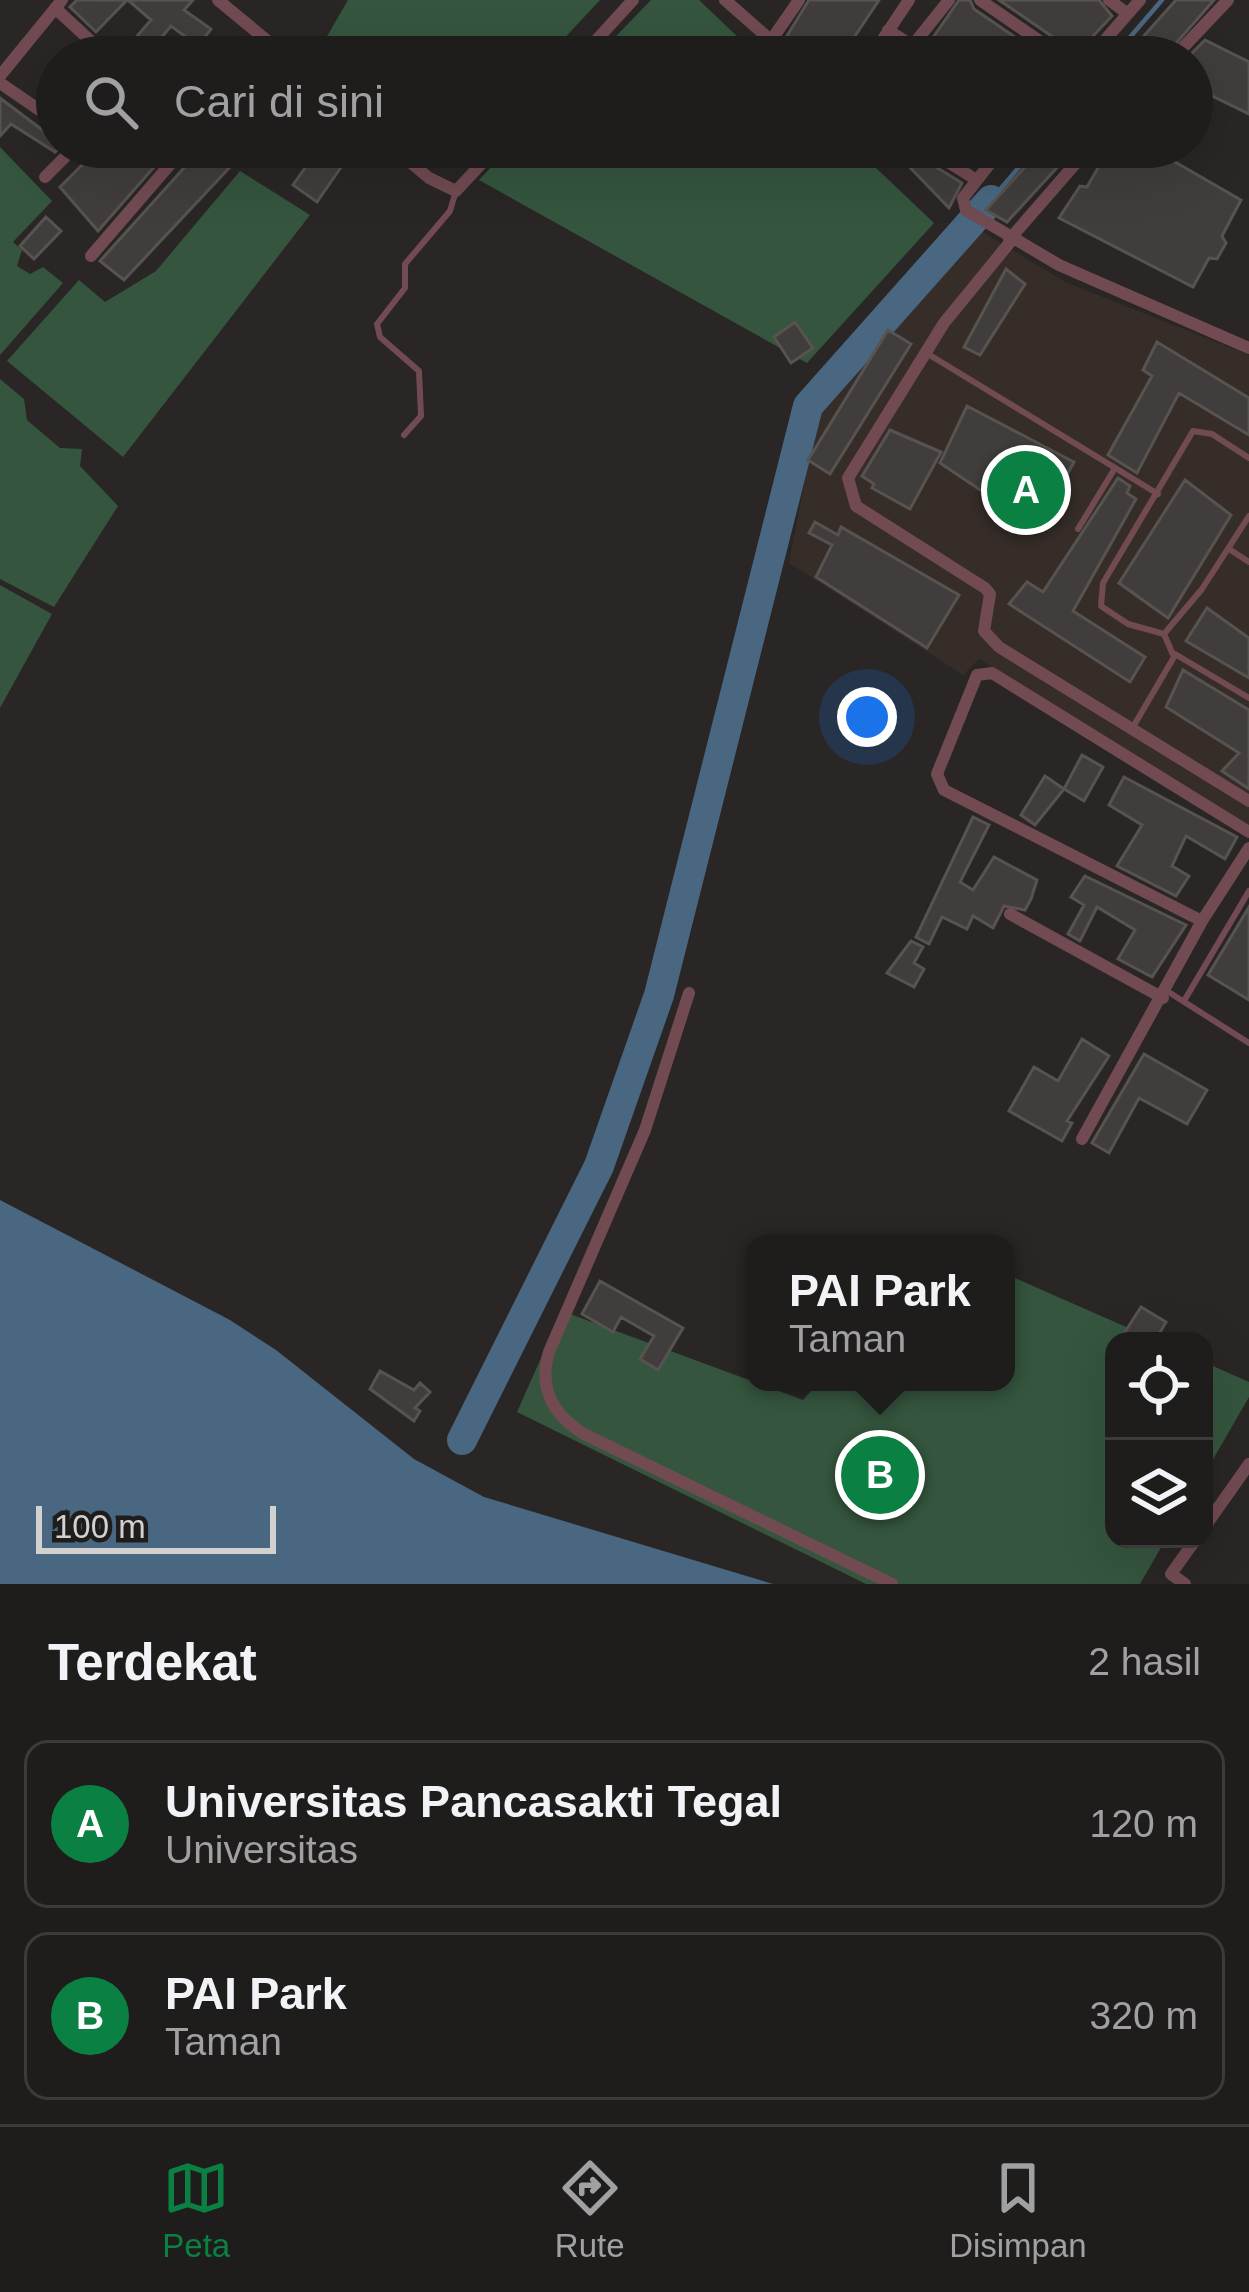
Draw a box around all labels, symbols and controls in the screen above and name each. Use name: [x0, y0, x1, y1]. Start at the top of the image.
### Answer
search box: [36, 36, 1213, 168]
icon: search: [78, 69, 144, 135]
text: Cari di sini: [174, 76, 384, 127]
pin: A: [987, 445, 1065, 535]
your location: [837, 687, 897, 747]
popup: [745, 1235, 1015, 1391]
text: PAI Park: [789, 1265, 971, 1316]
text: Taman: [789, 1317, 906, 1360]
map controls: [1105, 1332, 1213, 1548]
button: locate: [1105, 1332, 1213, 1440]
pin: B: [841, 1430, 919, 1520]
button: layers: [1105, 1440, 1213, 1548]
scale bar: [36, 1500, 276, 1553]
text: 100 m: [54, 1508, 146, 1545]
text: Terdekat: [48, 1634, 257, 1691]
text: 2 hasil: [1088, 1640, 1201, 1683]
text: Universitas Pancasakti Tegal: [165, 1776, 782, 1827]
text: A: [76, 1802, 104, 1845]
text: 120 m: [1090, 1802, 1198, 1845]
text: Universitas: [165, 1828, 358, 1871]
text: PAI Park: [165, 1968, 347, 2019]
text: B: [76, 1994, 104, 2037]
text: 320 m: [1090, 1994, 1198, 2037]
text: Taman: [165, 2020, 282, 2063]
tab: Peta: [162, 2155, 230, 2265]
tab: Rute: [555, 2155, 625, 2265]
tab: Disimpan: [949, 2155, 1087, 2265]

